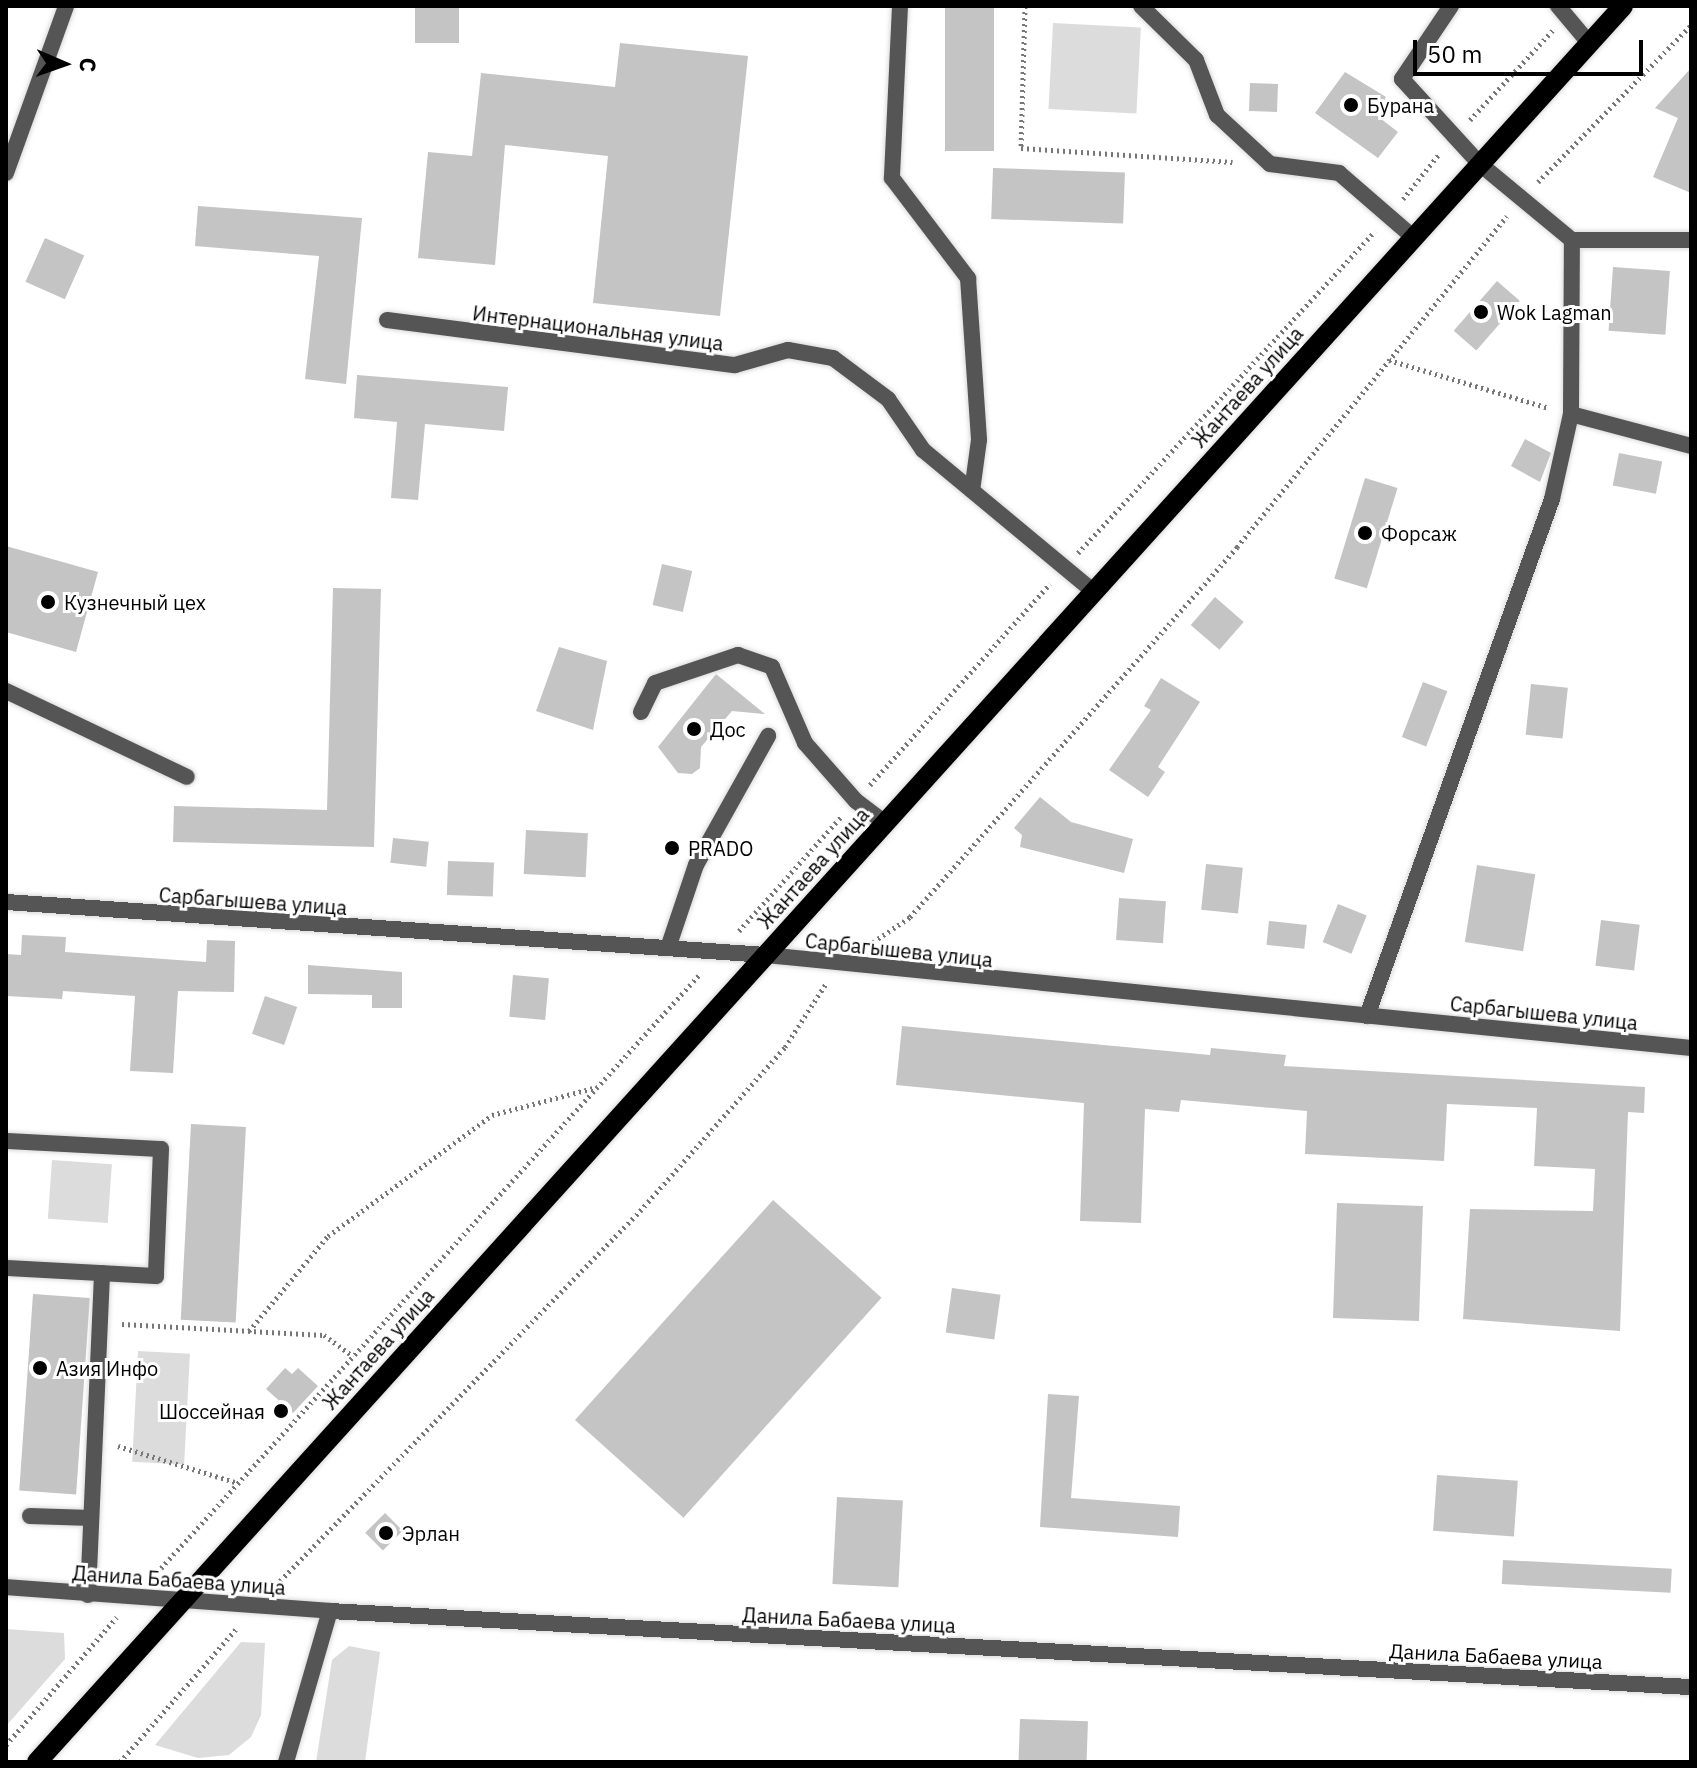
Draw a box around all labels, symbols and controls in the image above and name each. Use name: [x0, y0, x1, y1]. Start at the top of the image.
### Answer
north arrow: [24, 24, 104, 104]
scale bar: [1417, 24, 1647, 74]
text: 50 m: [1427, 38, 1482, 70]
text: С: [74, 57, 103, 73]
place label: Бурана: [1367, 93, 1434, 117]
marker: Бурана: [1342, 96, 1360, 114]
place label: Wok Lagman: [1497, 300, 1612, 324]
street label: Интернациональная улица: [471, 301, 725, 355]
marker: Wok Lagman: [1472, 303, 1490, 321]
street label: Жантаева улица: [1186, 322, 1308, 452]
place label: Форсаж: [1381, 521, 1457, 545]
marker: Форсаж: [1356, 524, 1374, 542]
place label: Кузнечный цех: [64, 590, 206, 614]
marker: Кузнечный цех: [39, 593, 57, 611]
place label: Дос: [710, 717, 746, 741]
marker: Дос: [685, 720, 703, 738]
street label: Жантаева улица: [752, 803, 874, 933]
place label: PRADO: [688, 836, 753, 860]
marker: PRADO: [663, 839, 681, 857]
street label: Сарбагышева улица: [158, 882, 348, 920]
street label: Сарбагышева улица: [804, 928, 994, 972]
street label: Сарбагышева улица: [1449, 991, 1639, 1035]
street label: Жантаева улица: [317, 1284, 439, 1414]
place label: Азия Инфо: [56, 1356, 158, 1380]
marker: Азия Инфо: [31, 1359, 49, 1377]
place label: Шоссейная: [159, 1399, 265, 1423]
marker: Шоссейная: [272, 1402, 290, 1420]
place label: Эрлан: [402, 1521, 460, 1545]
marker: Эрлан: [377, 1524, 395, 1542]
street label: Данила Бабаева улица: [72, 1561, 286, 1599]
street label: Данила Бабаева улица: [742, 1602, 956, 1638]
street label: Данила Бабаева улица: [1389, 1638, 1603, 1674]

